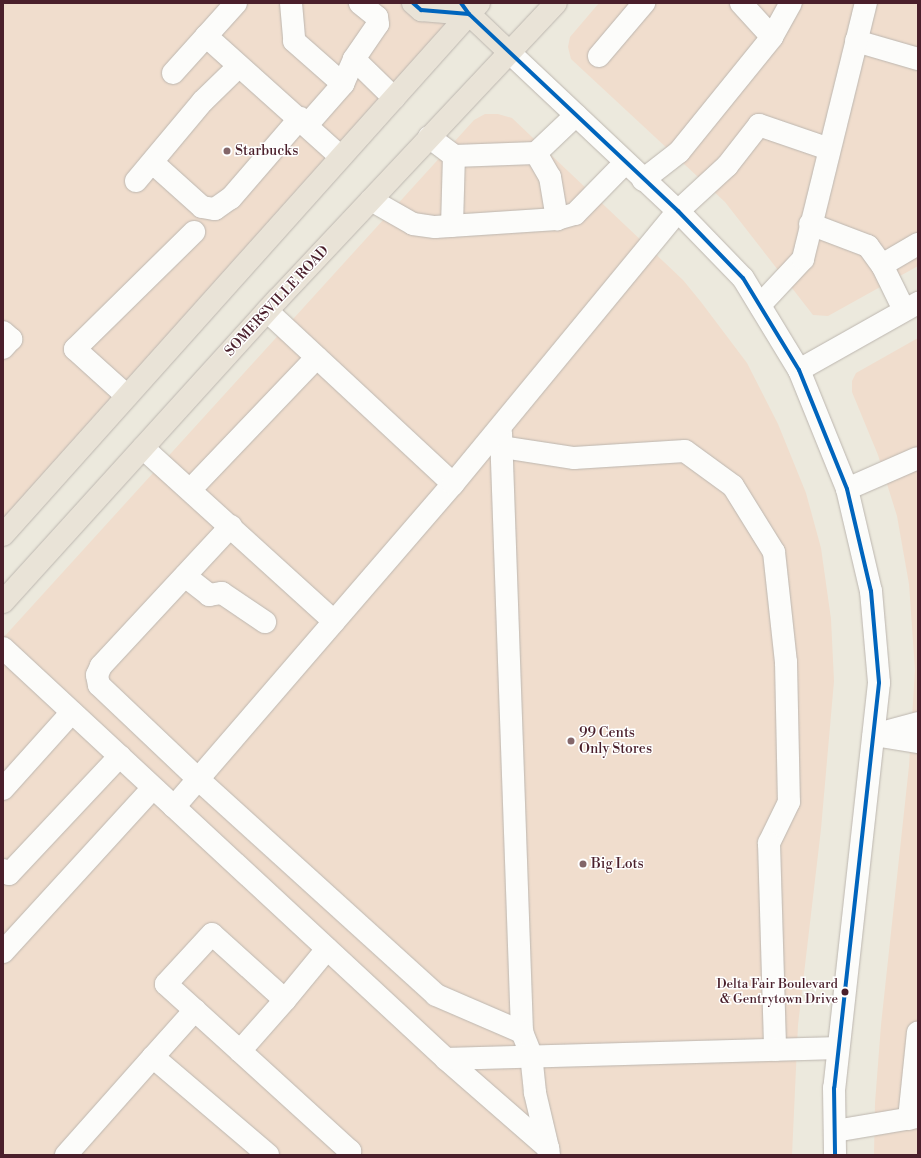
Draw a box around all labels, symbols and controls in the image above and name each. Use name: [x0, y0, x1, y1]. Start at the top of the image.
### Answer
place label: Starbucks: [235, 143, 298, 159]
marker: Starbucks: [222, 146, 232, 156]
street label: SOMERSVILLE ROAD: [221, 242, 333, 360]
place label: 99 Cents Only Stores: [579, 725, 652, 758]
marker: 99 Cents Only Stores: [566, 736, 576, 746]
place label: Big Lots: [591, 856, 644, 872]
marker: Big Lots: [578, 859, 588, 869]
place label: Delta Fair Boulevard & Gentrytown Drive: [716, 977, 838, 1008]
marker: Delta Fair Boulevard & Gentrytown Drive: [840, 987, 850, 997]

